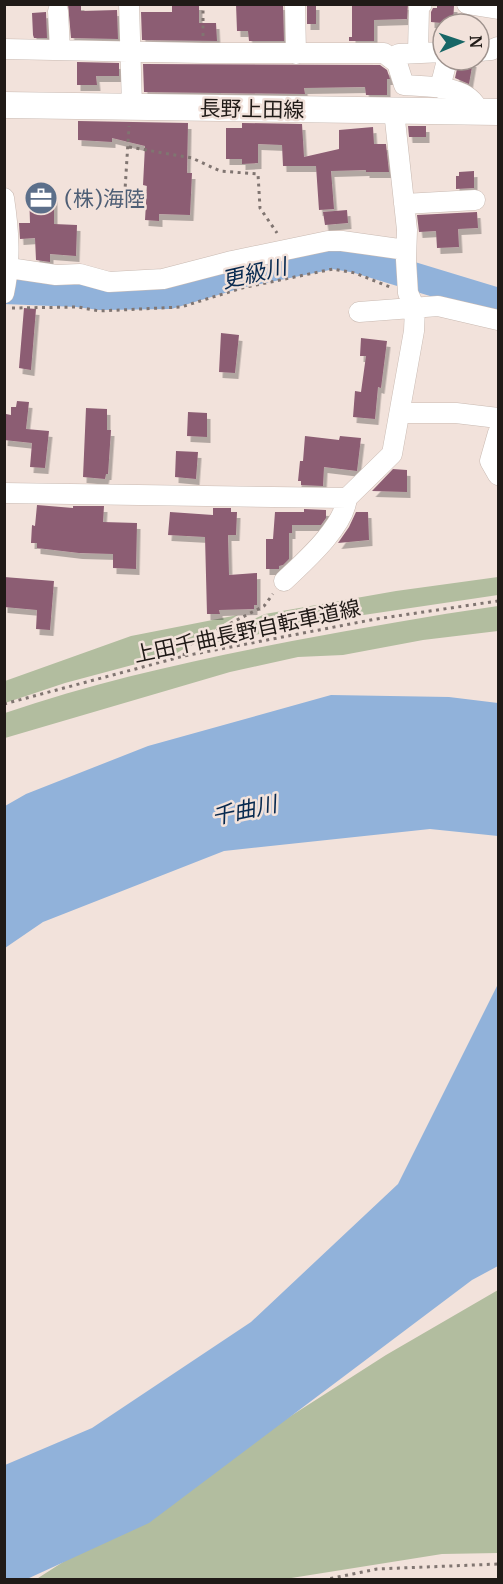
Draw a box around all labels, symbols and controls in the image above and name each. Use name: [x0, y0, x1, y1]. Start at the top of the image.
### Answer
north arrow: [431, 12, 491, 72]
text: N: [466, 35, 486, 49]
street label: 長野上田線: [199, 95, 305, 123]
office icon: (株)海陸: [23, 180, 59, 216]
place label: (株)海陸: [64, 185, 145, 212]
water label: 更級川: [219, 251, 291, 294]
street label: 上田千曲長野自転車道線: [131, 594, 363, 668]
water label: 千曲川: [209, 789, 281, 831]

